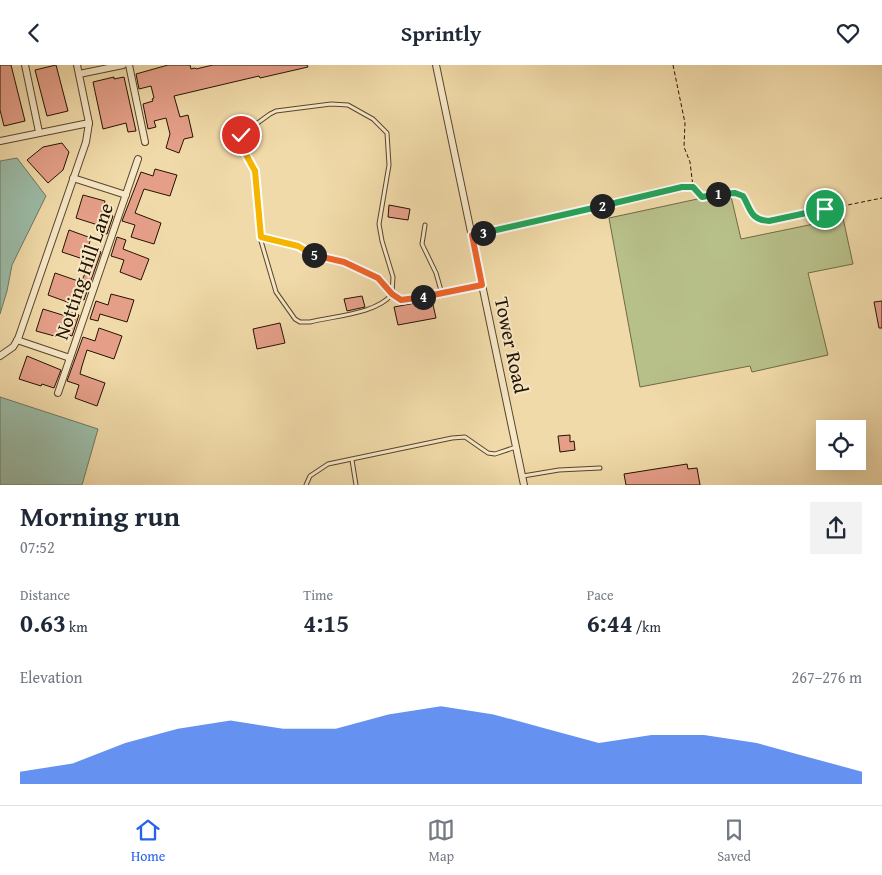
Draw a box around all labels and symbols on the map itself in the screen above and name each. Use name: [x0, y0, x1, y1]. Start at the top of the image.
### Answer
pin: [220, 114, 262, 156]
pin: 1: [706, 181, 730, 207]
pin: [804, 188, 846, 230]
pin: 2: [590, 193, 614, 219]
street label: Notting Hill Lane: [46, 199, 120, 343]
pin: 3: [470, 221, 496, 245]
pin: 5: [302, 243, 326, 267]
pin: 4: [410, 285, 436, 309]
street label: Tower Road: [488, 294, 536, 396]

